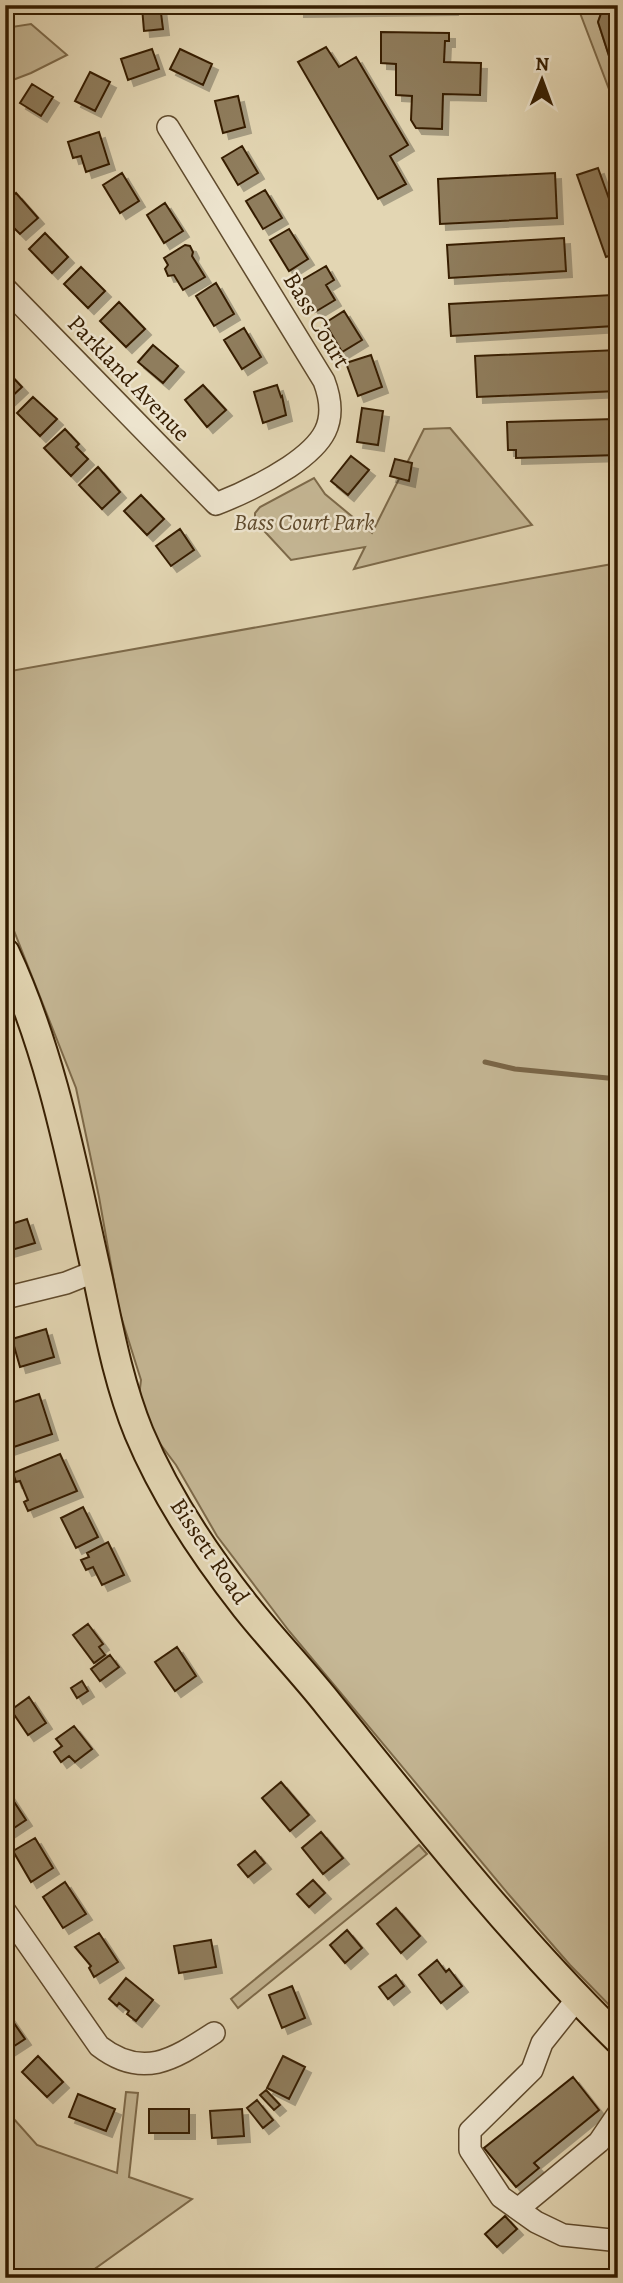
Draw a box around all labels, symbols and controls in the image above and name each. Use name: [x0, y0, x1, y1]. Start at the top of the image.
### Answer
north arrow: [508, 46, 578, 116]
text: N: [535, 51, 550, 77]
street label: Bass Court: [276, 266, 358, 374]
street label: Parkland Avenue: [60, 308, 198, 448]
park label: Bass Court Park: [233, 506, 375, 538]
street label: Bissett Road: [163, 1492, 257, 1610]

